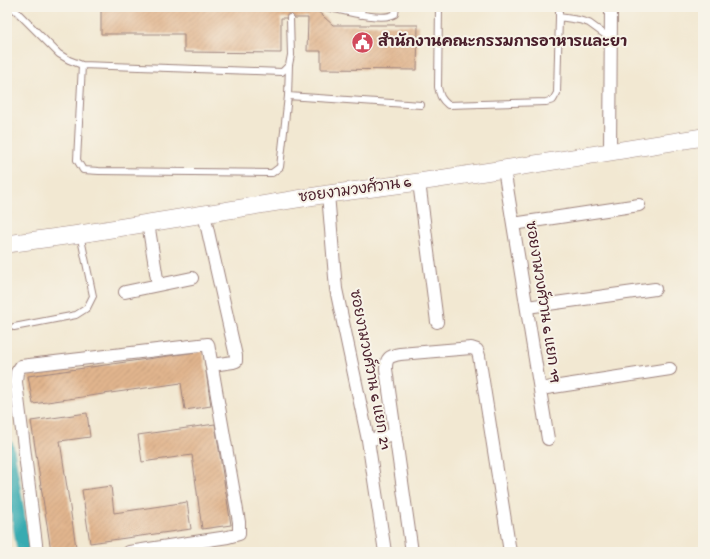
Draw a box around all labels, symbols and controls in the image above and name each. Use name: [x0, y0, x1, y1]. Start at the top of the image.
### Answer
public building icon: สำนักงานคณะกรรมการอาหารและยา: [349, 30, 375, 56]
place label: สำนักงานคณะกรรมการอาหารและยา: [378, 31, 627, 52]
street label: ซอยงามวงศ์วาน 6: [297, 171, 413, 208]
street label: ซอยงามวงศ์วาน 6 แยก 19: [520, 220, 567, 384]
street label: ซอยงามวงศ์วาน 6 แยก 21: [345, 288, 396, 452]

